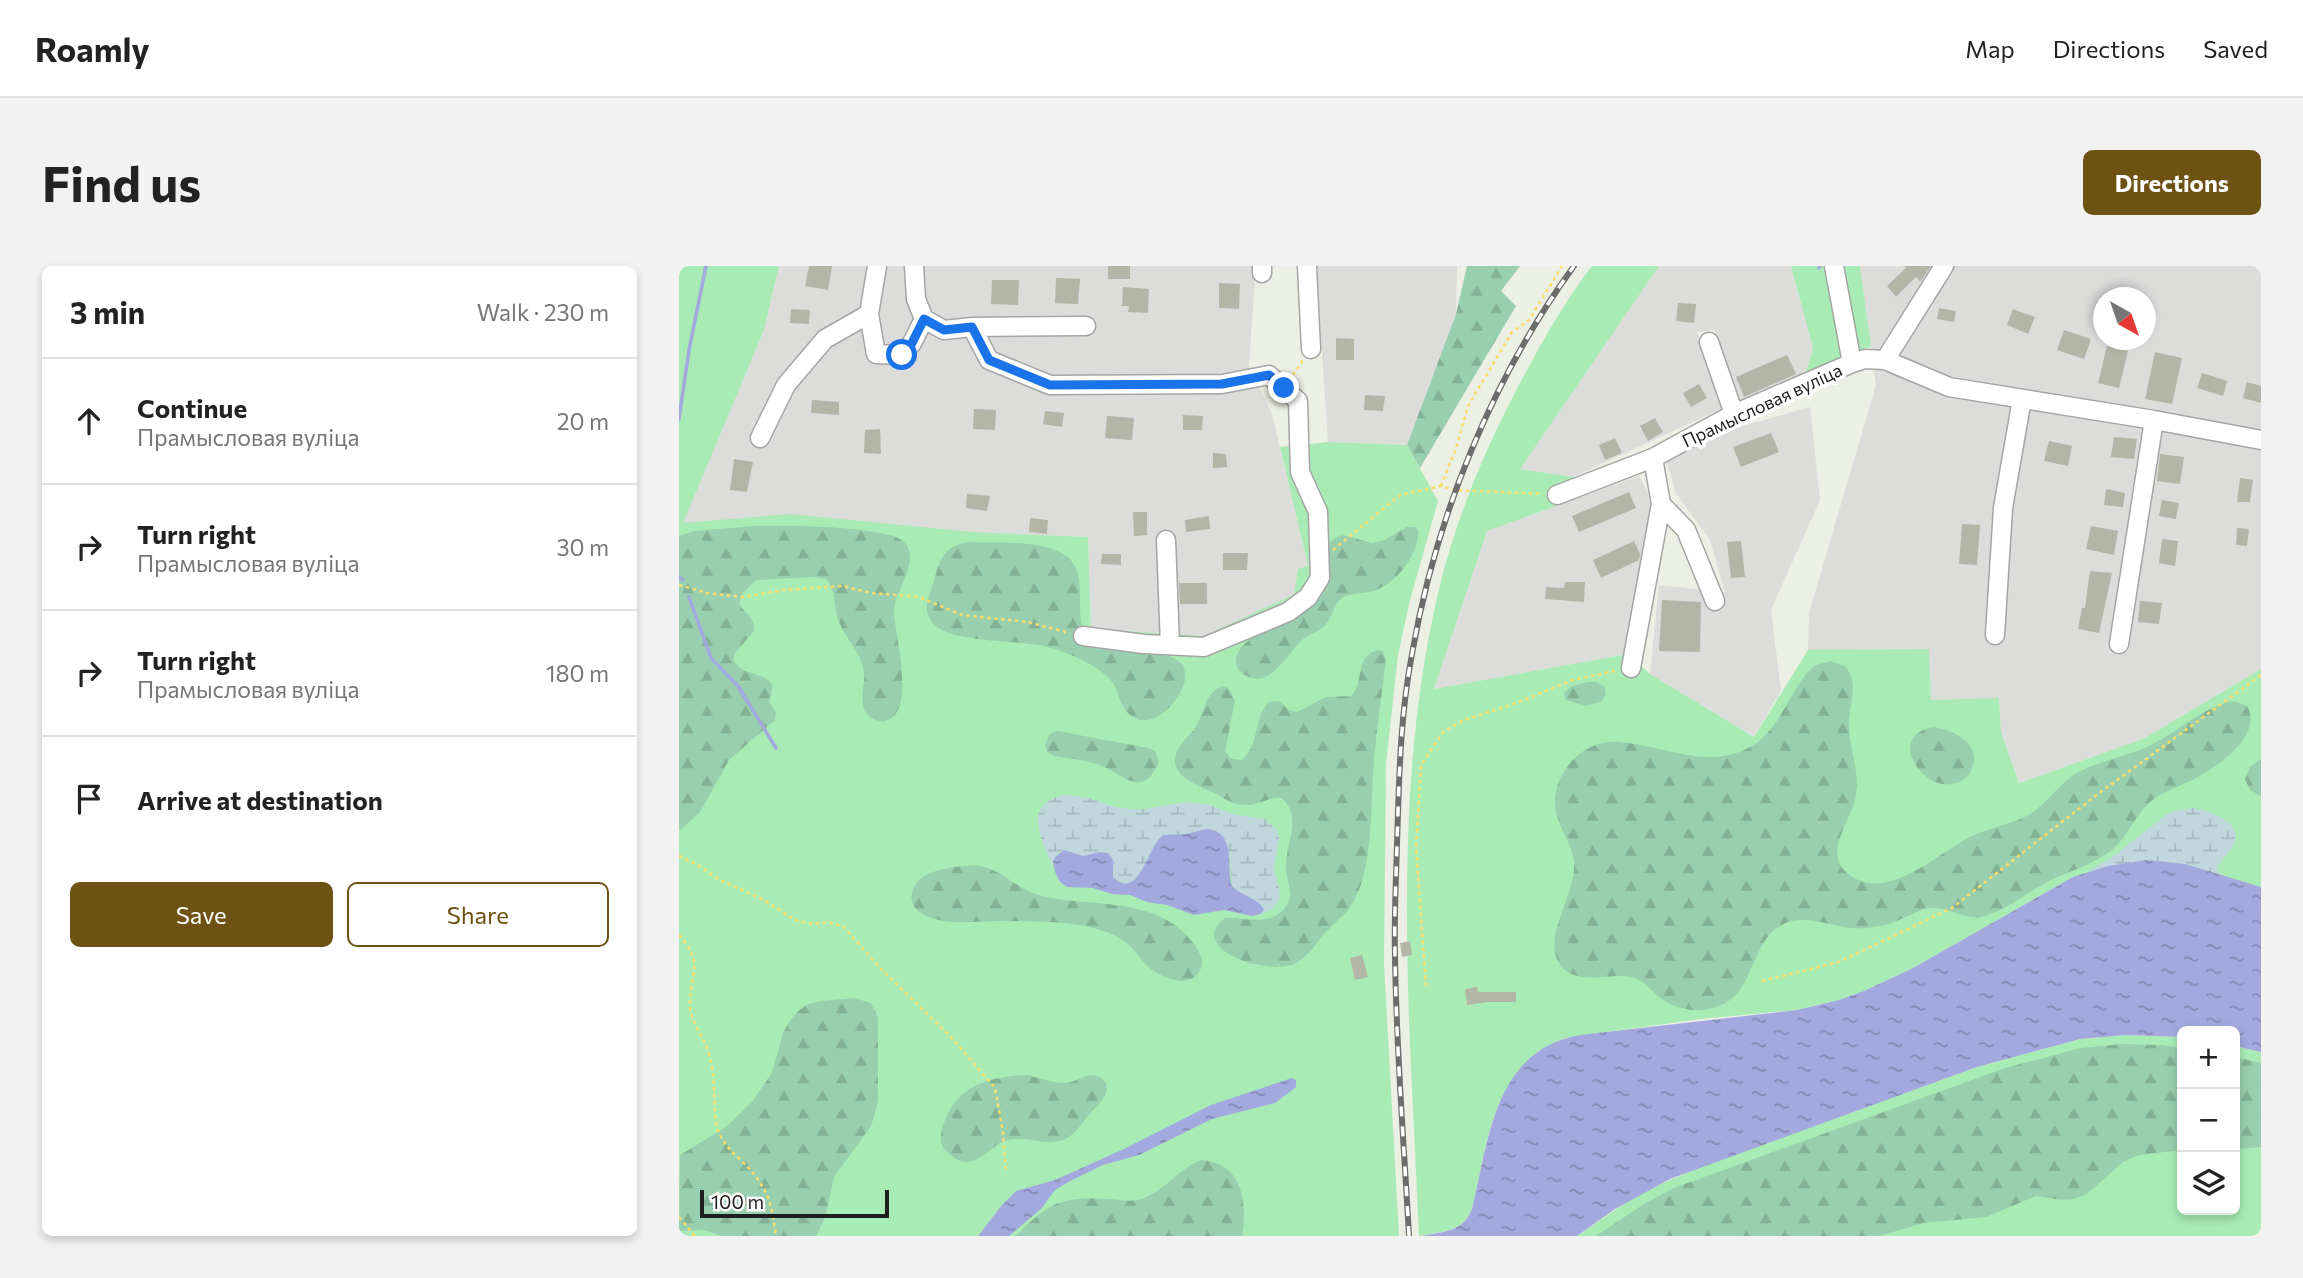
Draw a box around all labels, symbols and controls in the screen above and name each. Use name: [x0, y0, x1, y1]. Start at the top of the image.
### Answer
text: Roamly: [35, 28, 150, 69]
text: Map: [1965, 34, 2015, 63]
text: Directions: [2053, 34, 2165, 63]
text: Saved: [2203, 34, 2268, 63]
button: Directions: [2083, 150, 2261, 215]
text: Find us: [42, 152, 201, 212]
north arrow: [2093, 287, 2156, 350]
text: 3 min: [70, 293, 145, 330]
text: Walk · 230 m: [477, 298, 609, 326]
route start: [886, 339, 917, 370]
street label: Прамысловая вуліца: [1678, 358, 1846, 452]
route end: [1268, 372, 1299, 403]
text: Continue: [137, 392, 247, 423]
icon: ahead: [70, 402, 108, 440]
text: 20 m: [557, 407, 609, 435]
text: Прамысловая вуліца: [137, 423, 359, 451]
text: Turn right: [137, 518, 256, 549]
icon: right: [70, 528, 108, 566]
text: 30 m: [556, 533, 609, 561]
text: Прамысловая вуліца: [137, 549, 359, 577]
text: Turn right: [137, 644, 256, 675]
icon: right: [70, 654, 108, 692]
text: 180 m: [546, 659, 609, 687]
text: Прамысловая вуліца: [137, 675, 359, 703]
icon: arrive: [70, 780, 108, 818]
text: Arrive at destination: [137, 784, 383, 815]
button: Save: [70, 882, 333, 947]
button: Share: [347, 882, 609, 947]
map controls: [2177, 1026, 2240, 1215]
button: +: [2177, 1026, 2240, 1089]
button: −: [2177, 1089, 2240, 1152]
button: layers: [2177, 1152, 2240, 1215]
scale bar: [700, 1187, 889, 1219]
text: 100 m: [711, 1190, 764, 1213]

